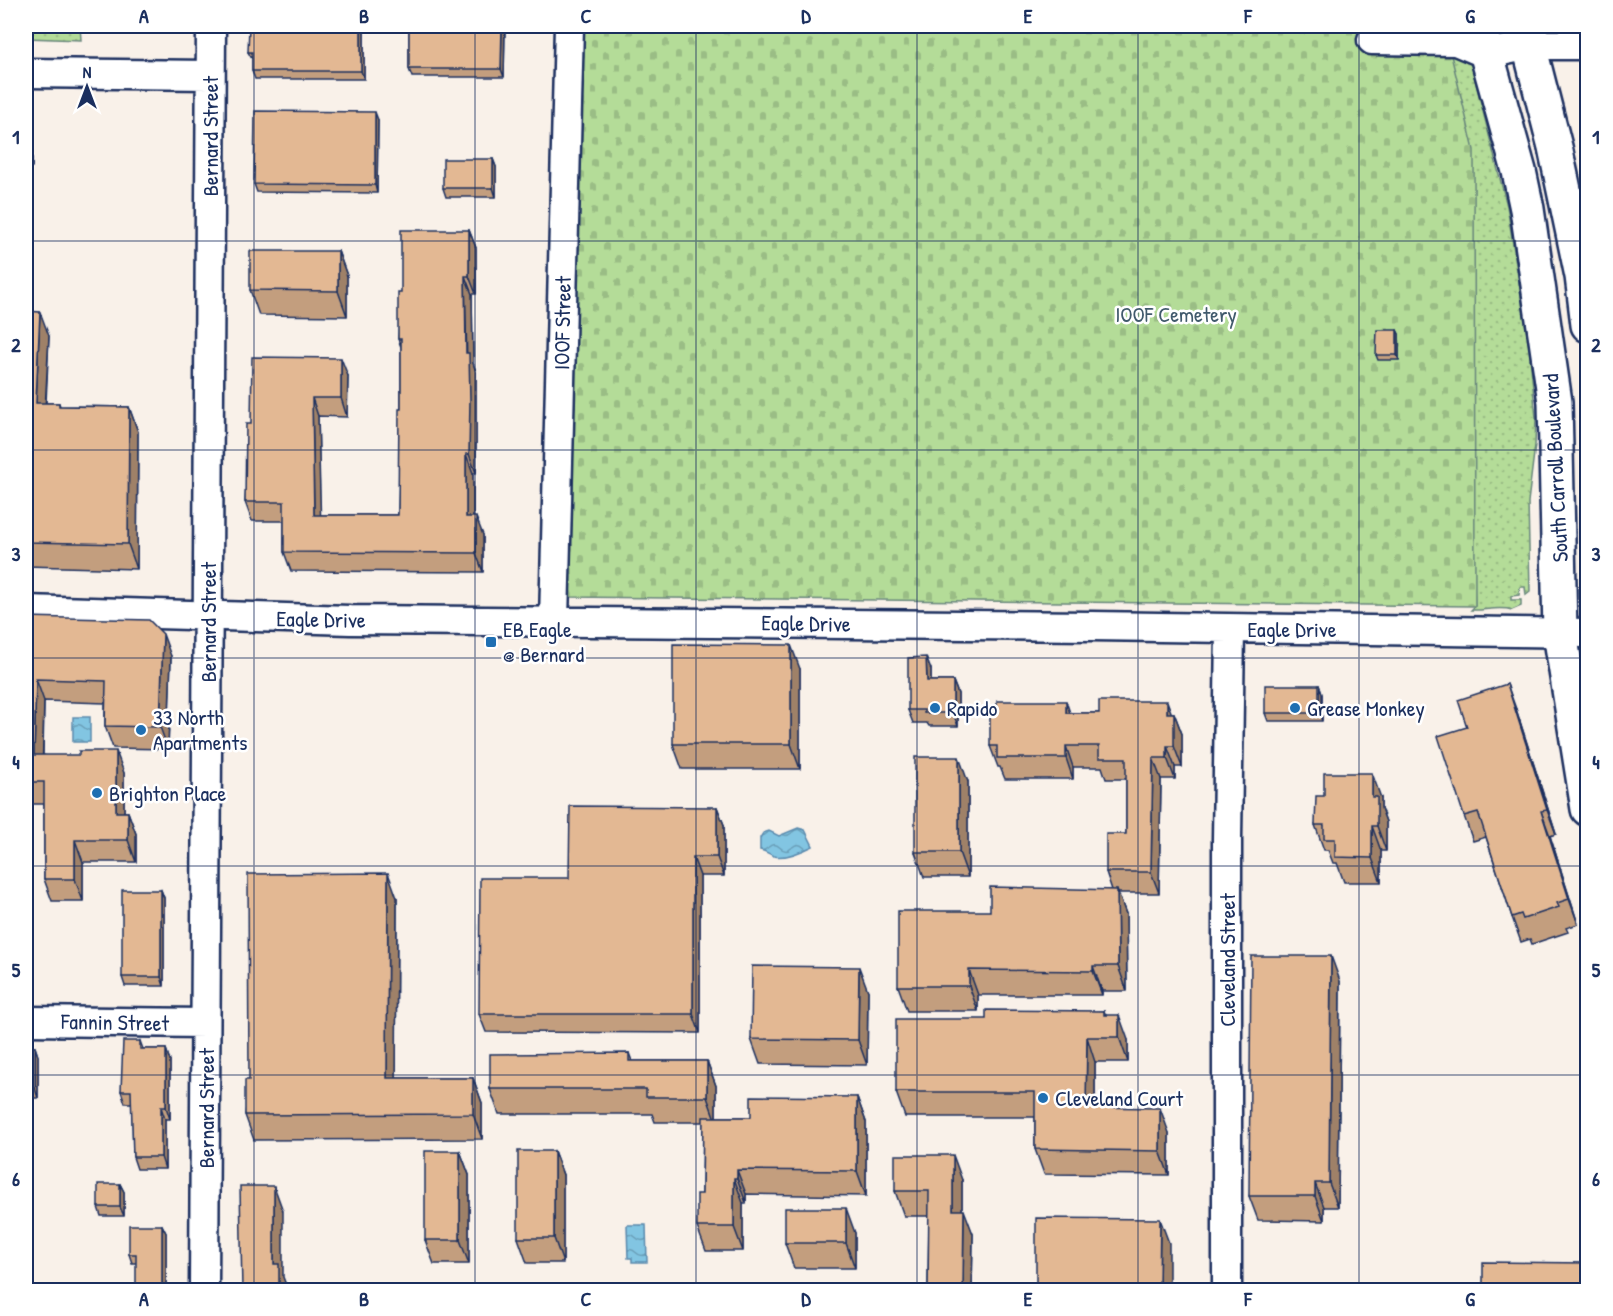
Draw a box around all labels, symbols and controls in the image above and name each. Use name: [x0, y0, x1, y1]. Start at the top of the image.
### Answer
text: A: [139, 2, 149, 29]
text: B: [359, 2, 369, 29]
text: C: [581, 2, 592, 29]
text: D: [801, 2, 811, 29]
text: E: [1024, 2, 1033, 29]
text: F: [1243, 2, 1253, 29]
text: G: [1465, 2, 1475, 29]
north arrow: [57, 57, 117, 117]
text: N: [83, 61, 92, 83]
street label: Bernard Street: [195, 75, 225, 196]
text: 1: [12, 123, 20, 150]
text: 1: [1592, 123, 1600, 150]
street label: IOOF Street: [546, 275, 578, 370]
park label: IOOF Cemetery: [1115, 299, 1237, 329]
text: 2: [11, 331, 21, 358]
text: 2: [1591, 331, 1601, 358]
street label: South Carroll Boulevard: [1535, 373, 1575, 563]
text: 3: [12, 540, 21, 567]
text: 3: [1592, 540, 1601, 567]
street label: Bernard Street: [193, 561, 223, 682]
street label: Eagle Drive: [276, 603, 366, 635]
street label: Eagle Drive: [761, 607, 851, 639]
place label: EB Eagle @ Bernard: [503, 614, 585, 669]
street label: Eagle Drive: [1247, 614, 1337, 644]
marker: EB Eagle @ Bernard: [484, 635, 498, 649]
place label: Rapido: [947, 693, 998, 723]
place label: Grease Monkey: [1307, 693, 1425, 723]
marker: Rapido: [928, 701, 942, 715]
marker: Grease Monkey: [1288, 701, 1302, 715]
place label: 33 North Apartments: [153, 702, 248, 757]
marker: 33 North Apartments: [134, 723, 148, 737]
text: 4: [12, 748, 20, 775]
text: 4: [1592, 748, 1600, 775]
place label: Brighton Place: [109, 778, 227, 808]
marker: Brighton Place: [90, 786, 104, 800]
street label: Cleveland Street: [1212, 893, 1242, 1027]
text: 5: [12, 956, 21, 983]
text: 5: [1592, 956, 1601, 983]
street label: Fannin Street: [60, 1006, 170, 1038]
street label: Bernard Street: [191, 1047, 221, 1168]
place label: Cleveland Court: [1055, 1083, 1183, 1113]
marker: Cleveland Court: [1036, 1091, 1050, 1105]
text: 6: [12, 1165, 20, 1192]
text: 6: [1592, 1165, 1600, 1192]
text: A: [139, 1285, 149, 1312]
text: B: [359, 1285, 369, 1312]
text: C: [581, 1285, 592, 1312]
text: D: [801, 1285, 811, 1312]
text: E: [1024, 1285, 1033, 1312]
text: F: [1243, 1285, 1253, 1312]
text: G: [1465, 1285, 1475, 1312]

